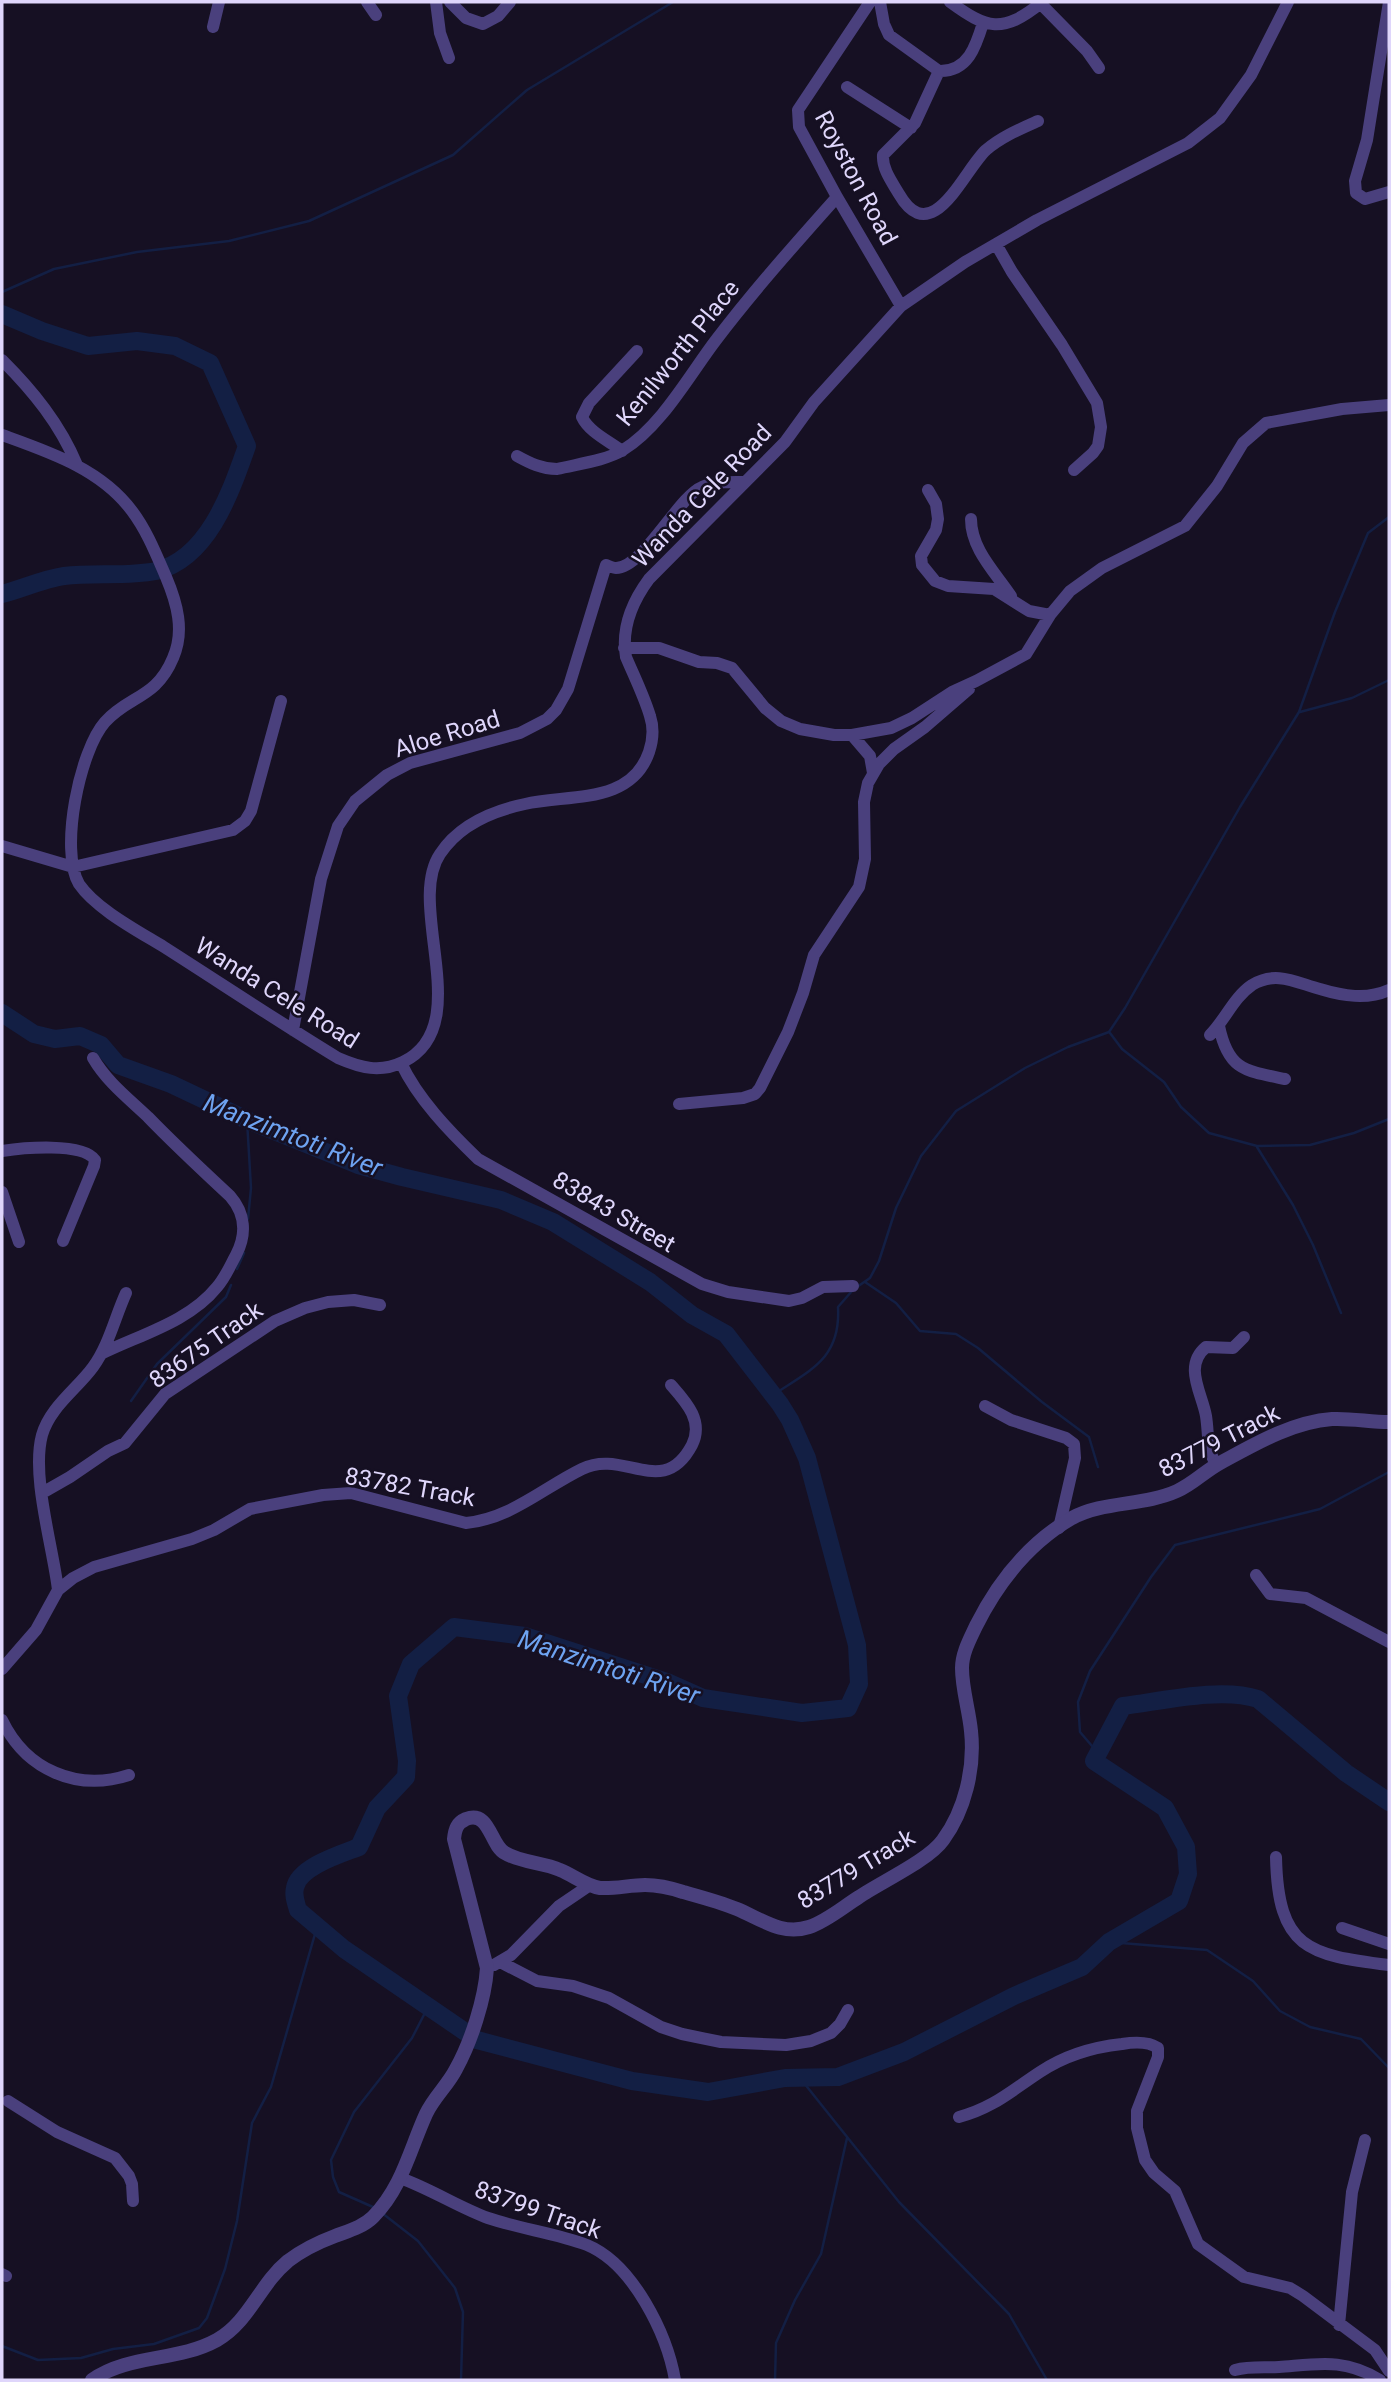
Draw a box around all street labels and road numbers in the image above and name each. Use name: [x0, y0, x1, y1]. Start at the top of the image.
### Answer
street label: Royston Road: [809, 106, 903, 250]
street label: Kenilworth Place: [611, 275, 745, 431]
street label: Wanda Cele Road: [627, 419, 777, 573]
street label: Aloe Road: [391, 705, 503, 763]
street label: Wanda Cele Road: [190, 931, 364, 1055]
street label: 83843 Street: [548, 1166, 680, 1258]
street label: 83675 Track: [144, 1295, 269, 1394]
street label: 83779 Track: [1154, 1398, 1285, 1483]
street label: 83782 Track: [343, 1462, 478, 1512]
street label: 83779 Track: [792, 1823, 920, 1915]
street label: 83799 Track: [471, 2175, 606, 2245]

